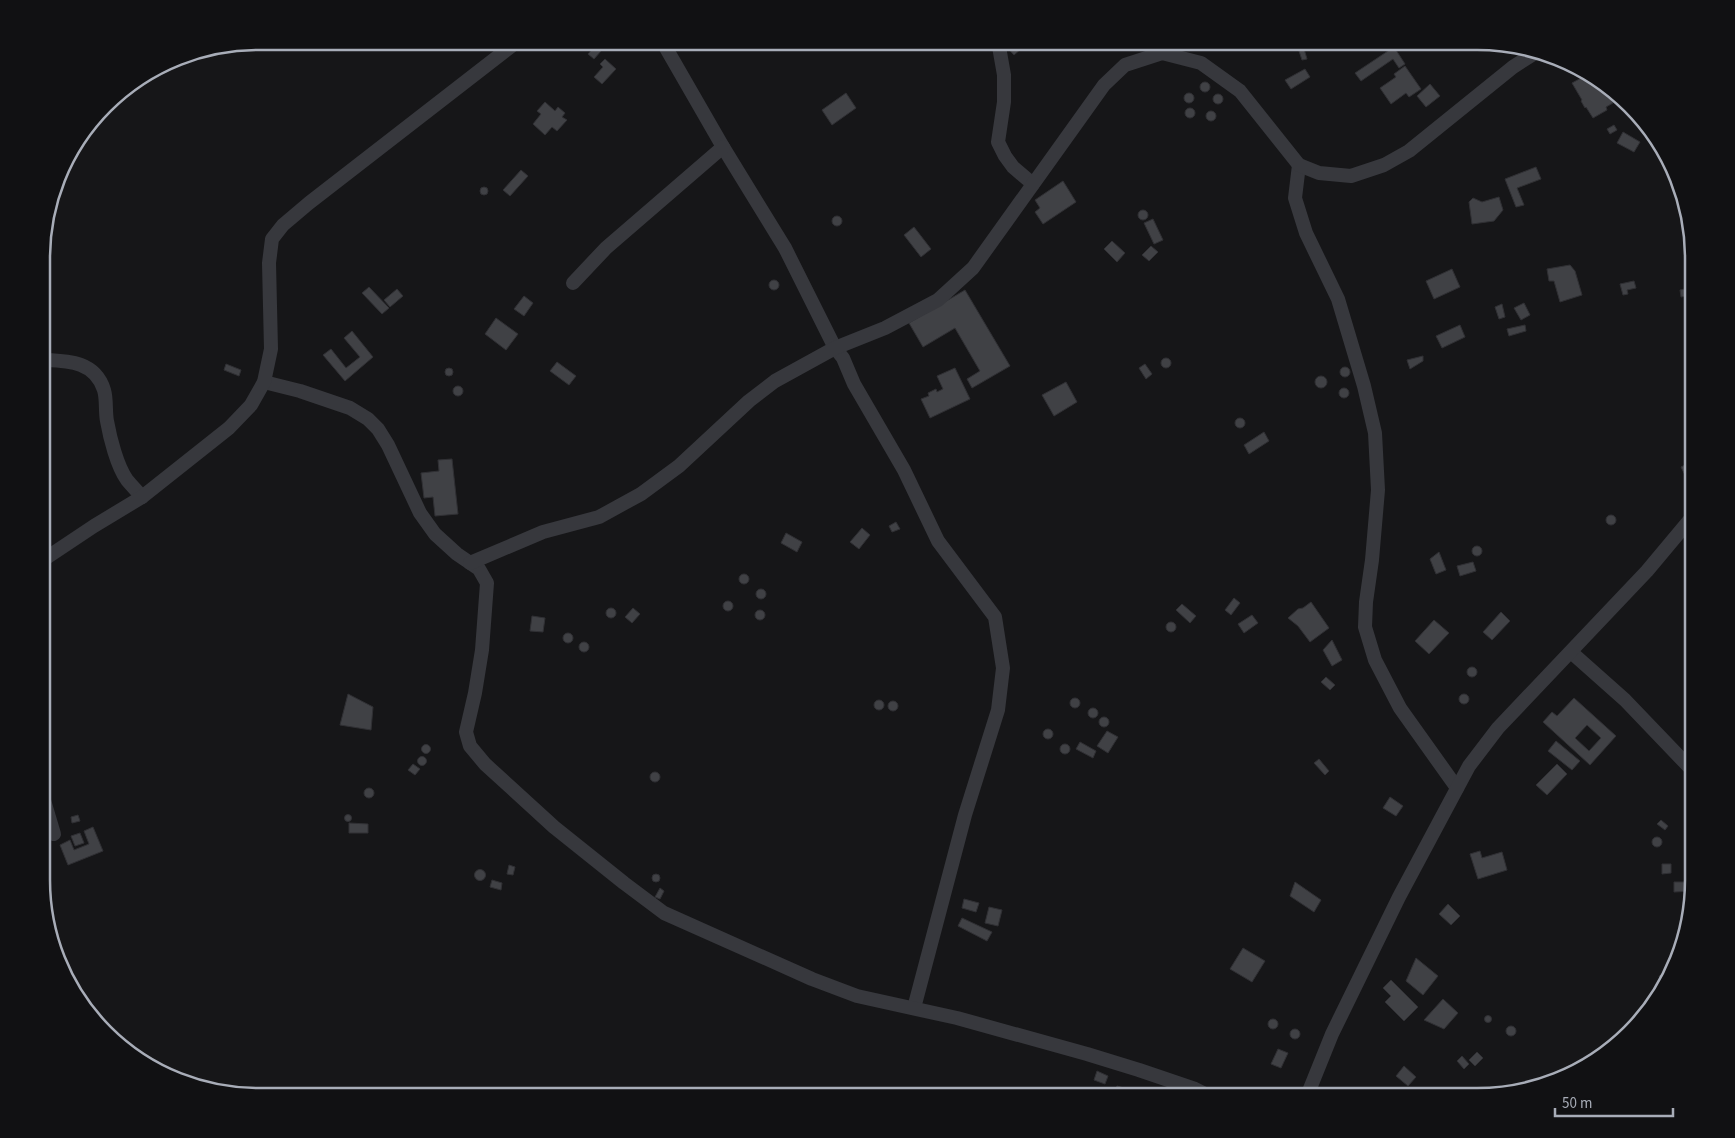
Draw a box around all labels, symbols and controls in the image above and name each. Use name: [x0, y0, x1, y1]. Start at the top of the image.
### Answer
scale bar: [1555, 1086, 1672, 1118]
text: 50 m: [1562, 1093, 1592, 1114]

